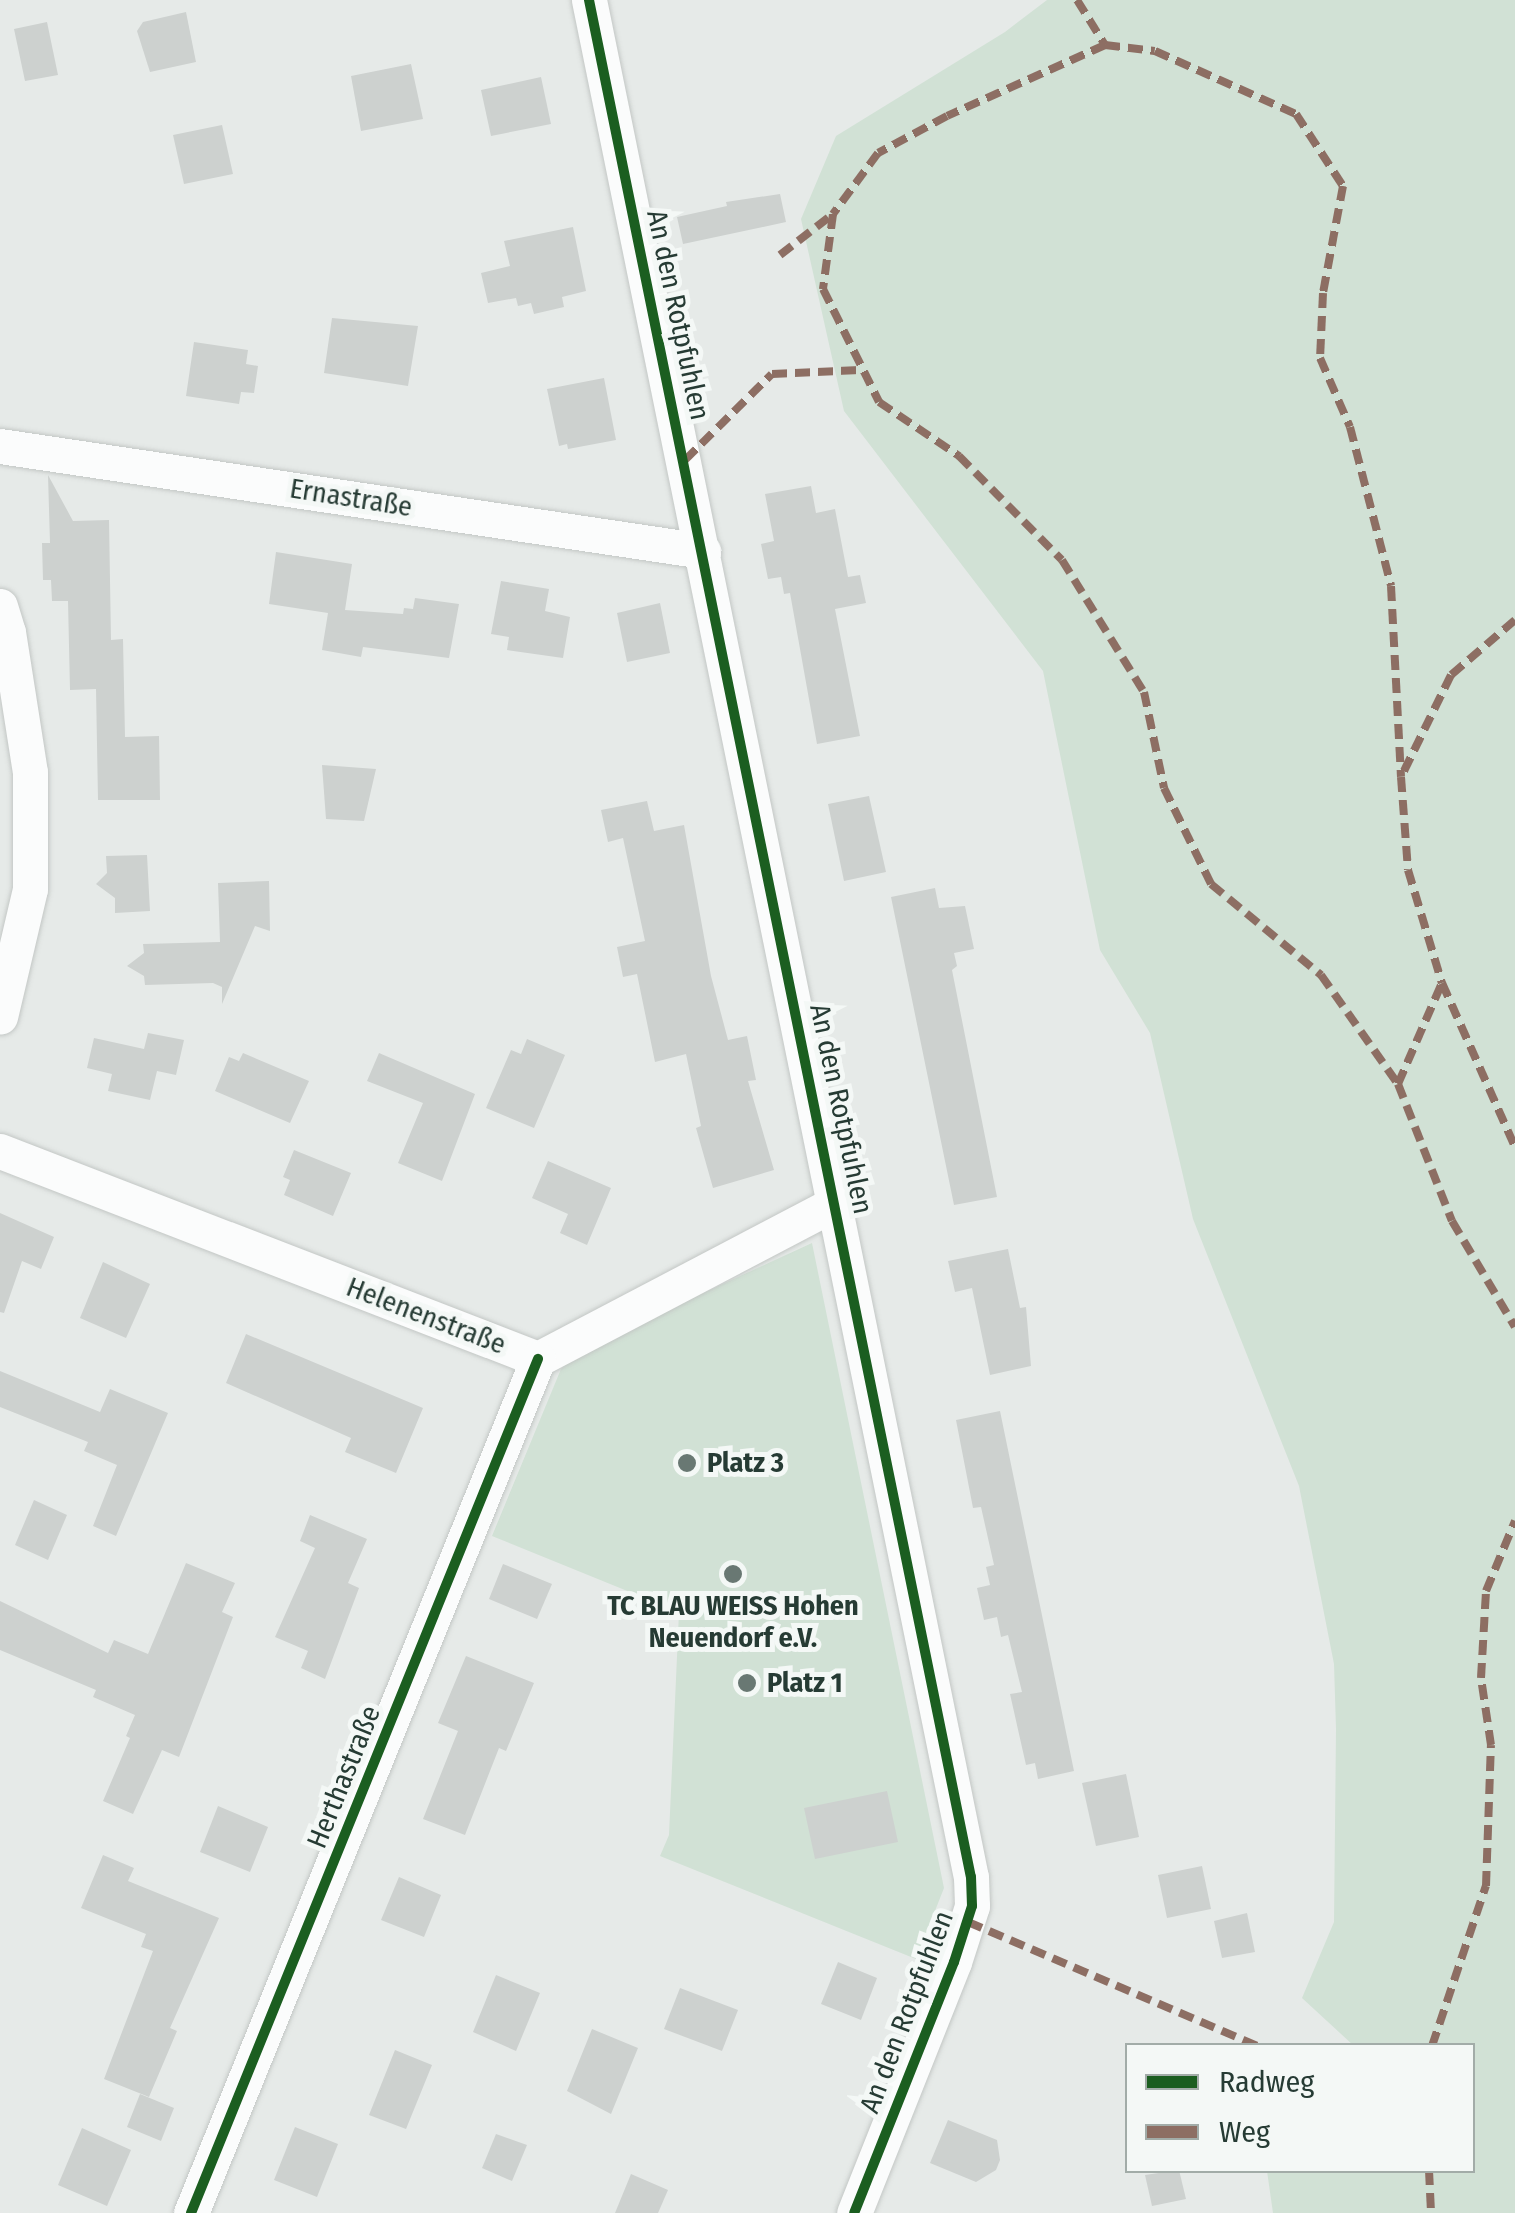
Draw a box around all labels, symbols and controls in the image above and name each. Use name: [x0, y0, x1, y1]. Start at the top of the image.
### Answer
street label: An den Rotpfuhlen: [639, 207, 717, 423]
street label: Ernastraße: [287, 472, 415, 524]
street label: An den Rotpfuhlen: [802, 1001, 880, 1217]
street label: Helenenstraße: [342, 1270, 510, 1362]
place label: Platz 3: [707, 1446, 784, 1480]
marker: Platz 3: [676, 1452, 698, 1474]
marker: TC BLAU WEISS Hohen Neuendorf e.V.: [722, 1563, 744, 1585]
place label: TC BLAU WEISS Hohen Neuendorf e.V.: [607, 1589, 859, 1655]
place label: Platz 1: [767, 1666, 843, 1700]
marker: Platz 1: [736, 1672, 758, 1694]
street label: Herthastraße: [300, 1701, 388, 1853]
street label: An den Rotpfuhlen: [853, 1906, 961, 2118]
legend: [1125, 2043, 1475, 2173]
text: Radweg: [1219, 2064, 1314, 2100]
text: Weg: [1219, 2114, 1270, 2150]

